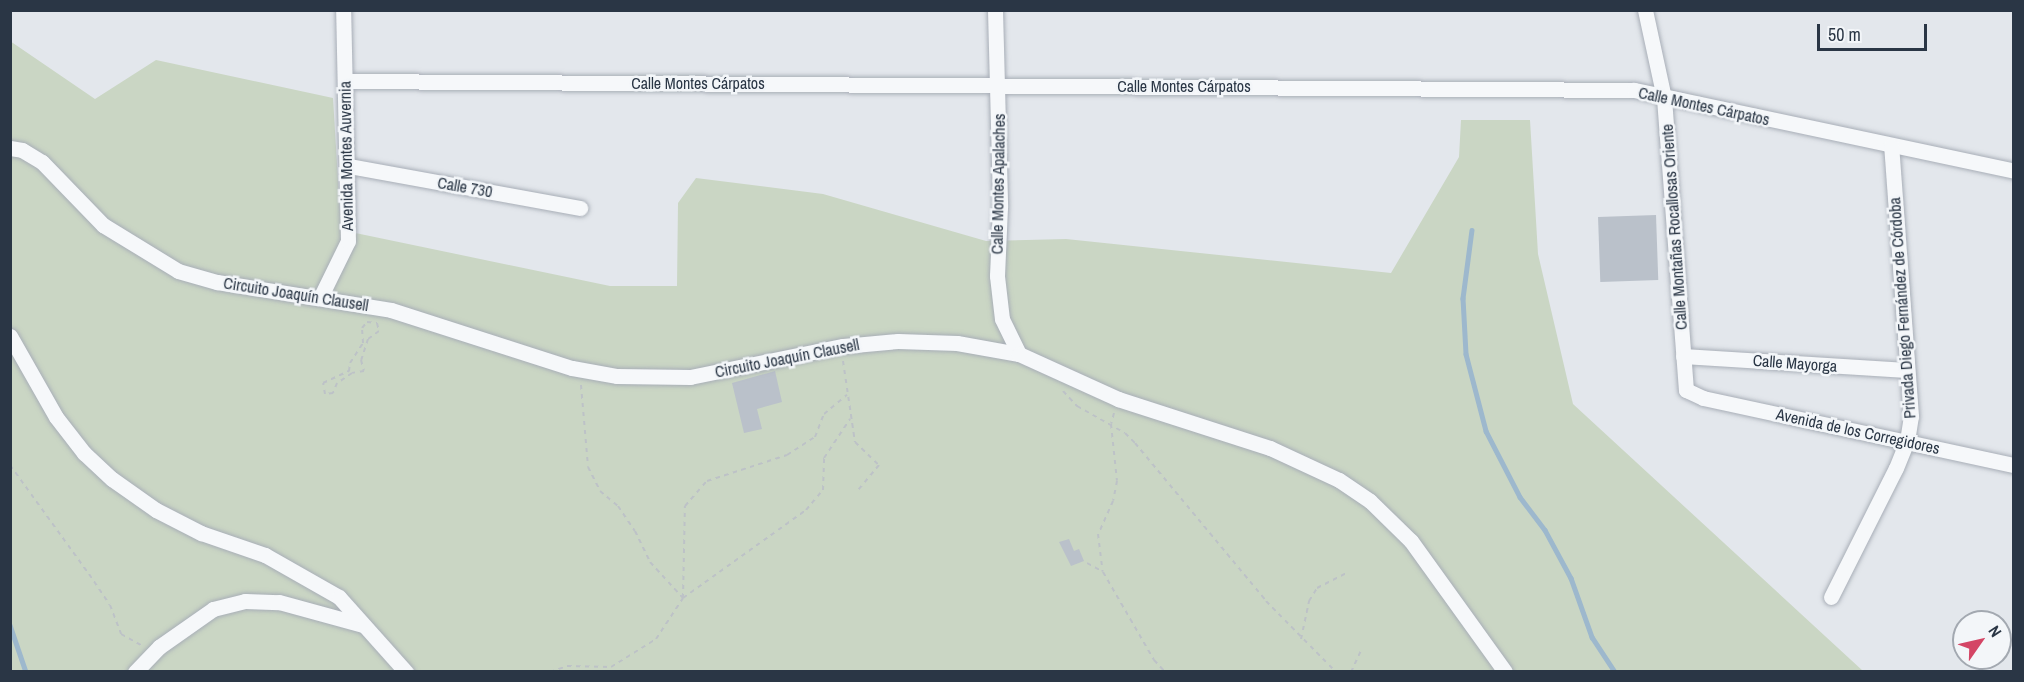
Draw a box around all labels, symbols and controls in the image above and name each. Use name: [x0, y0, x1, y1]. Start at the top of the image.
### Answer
scale bar: [1820, 12, 1930, 50]
text: 50 m: [1828, 22, 1861, 47]
street label: Calle Montes Cárpatos: [631, 73, 765, 93]
street label: Calle Montes Cárpatos: [1117, 76, 1251, 96]
street label: Avenida Montes Auvernia: [335, 80, 357, 232]
street label: Calle Montes Cárpatos: [1637, 83, 1771, 129]
street label: Calle Montes Apalaches: [987, 113, 1009, 255]
street label: Calle Montañas Rocallosas Oriente: [1657, 123, 1691, 331]
street label: Calle 730: [436, 173, 494, 201]
street label: Privada Diego Fernández de Córdoba: [1885, 197, 1919, 419]
street label: Circuito Joaquín Clausell: [222, 273, 370, 315]
street label: Circuito Joaquín Clausell: [713, 335, 861, 381]
street label: Calle Mayorga: [1752, 350, 1838, 376]
street label: Avenida de los Corregidores: [1774, 404, 1942, 458]
north arrow: [1952, 610, 2012, 670]
text: N: [1983, 621, 2007, 641]

